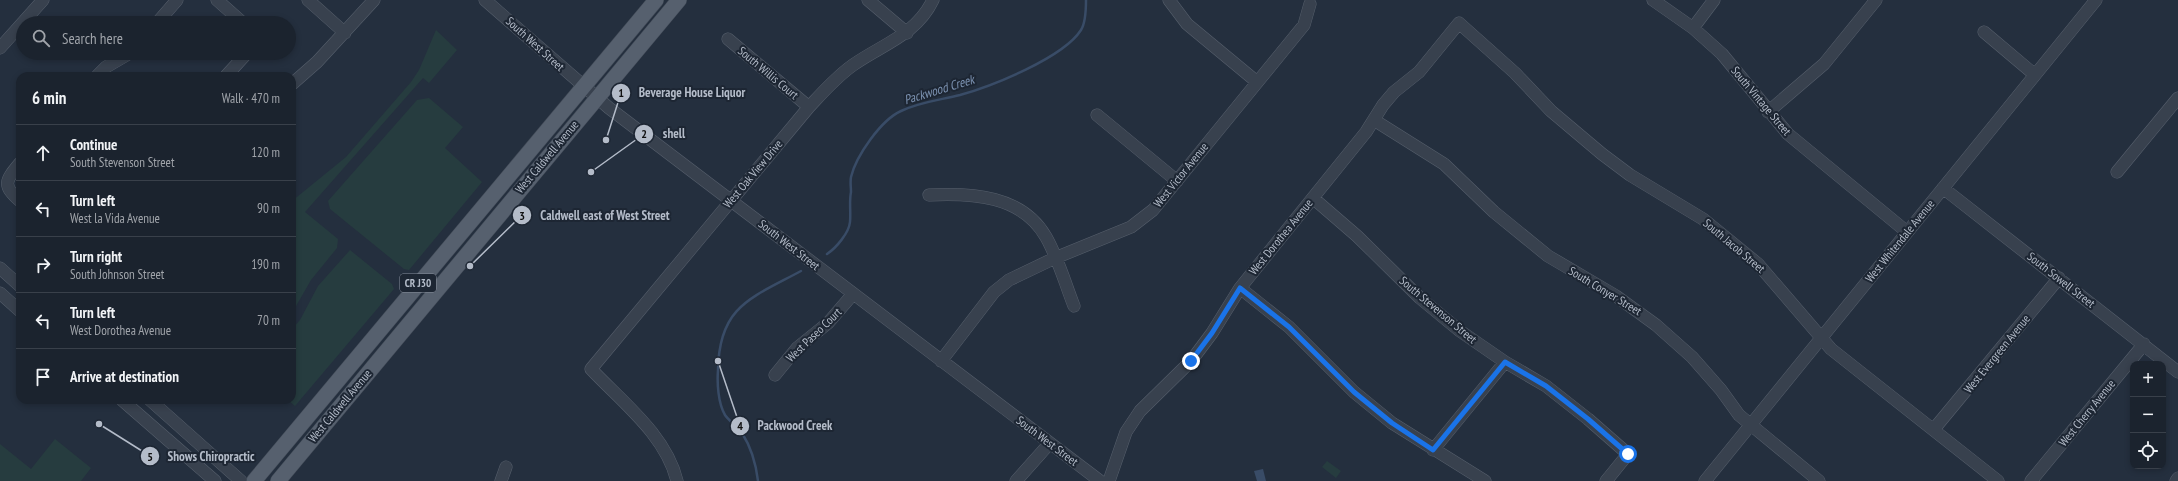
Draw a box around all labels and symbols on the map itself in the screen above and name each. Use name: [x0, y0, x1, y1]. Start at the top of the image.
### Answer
street label: South West Street: [503, 13, 568, 74]
street label: South Willis Court: [735, 43, 802, 103]
street label: South Vintage Street: [1728, 63, 1795, 139]
water label: Packwood Creek: [902, 70, 978, 108]
callout: Beverage House Liquor: [611, 80, 753, 105]
text: Beverage House Liquor: [639, 84, 745, 101]
text: 1: [618, 85, 624, 100]
street label: West Caldwell Avenue: [512, 117, 582, 196]
callout: shell: [634, 121, 693, 146]
text: shell: [663, 125, 686, 142]
text: 2: [641, 126, 647, 141]
street label: West Oak View Drive: [720, 136, 786, 211]
street label: West Victor Avenue: [1150, 139, 1211, 210]
street label: West Dorothea Avenue: [1245, 196, 1316, 278]
street label: West Whitendale Avenue: [1862, 196, 1938, 285]
callout: Caldwell east of West Street: [512, 203, 678, 228]
text: Caldwell east of West Street: [540, 207, 670, 224]
text: 3: [519, 208, 525, 223]
street label: South Jacob Street: [1700, 215, 1769, 276]
street label: South West Street: [756, 216, 824, 274]
street label: South Sowell Street: [2024, 249, 2099, 311]
street label: South Conyer Street: [1566, 263, 1645, 319]
street label: South Stevenson Street: [1397, 273, 1481, 347]
road number: CR J30: [400, 274, 436, 292]
street label: West Paseo Court: [783, 304, 845, 365]
street label: West Evergreen Avenue: [1960, 311, 2033, 396]
route end: [1182, 352, 1200, 370]
street label: West Caldwell Avenue: [305, 366, 375, 445]
street label: West Cherry Avenue: [2055, 376, 2118, 449]
street label: South West Street: [1013, 412, 1082, 469]
callout: Packwood Creek: [730, 413, 841, 438]
text: Packwood Creek: [758, 417, 833, 434]
text: 4: [737, 418, 743, 433]
callout: Shows Chiropractic: [140, 444, 263, 469]
route start: [1619, 445, 1637, 463]
text: Shows Chiropractic: [167, 448, 255, 465]
text: 5: [147, 449, 153, 464]

